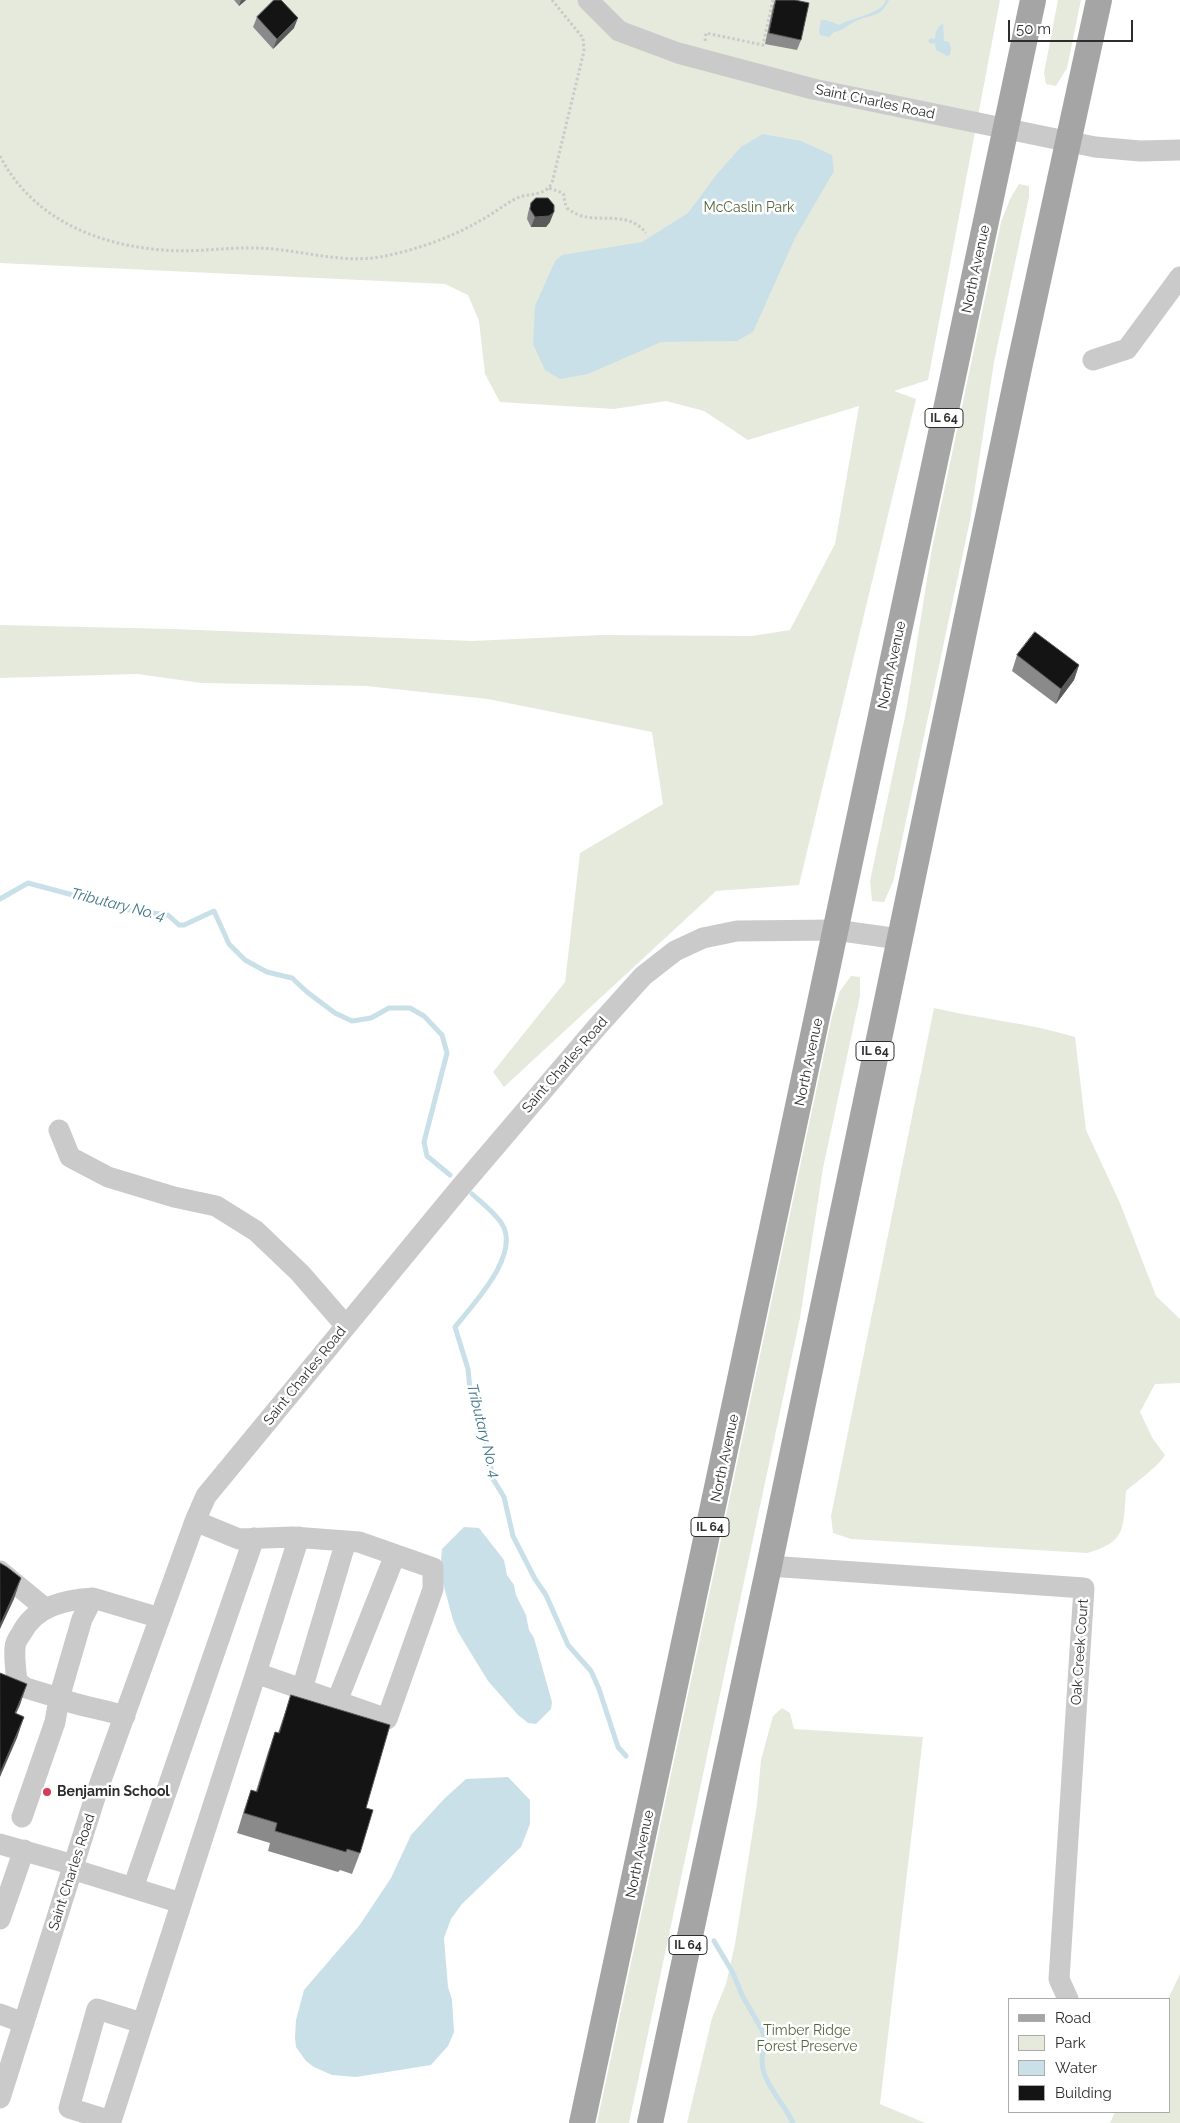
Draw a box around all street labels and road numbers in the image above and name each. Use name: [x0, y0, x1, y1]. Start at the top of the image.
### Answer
street label: Saint Charles Road: [814, 81, 936, 123]
street label: North Avenue: [958, 223, 994, 315]
road number: IL 64: [925, 408, 963, 428]
street label: North Avenue: [874, 619, 910, 711]
street label: Saint Charles Road: [519, 1014, 611, 1116]
street label: North Avenue: [791, 1016, 827, 1108]
road number: IL 64: [856, 1042, 894, 1060]
street label: Saint Charles Road: [260, 1323, 350, 1429]
street label: North Avenue: [707, 1412, 743, 1504]
road number: IL 64: [691, 1518, 729, 1536]
street label: Oak Creek Court: [1068, 1598, 1092, 1706]
street label: North Avenue: [622, 1808, 658, 1900]
street label: Saint Charles Road: [45, 1811, 99, 1933]
road number: IL 64: [669, 1936, 707, 1954]

